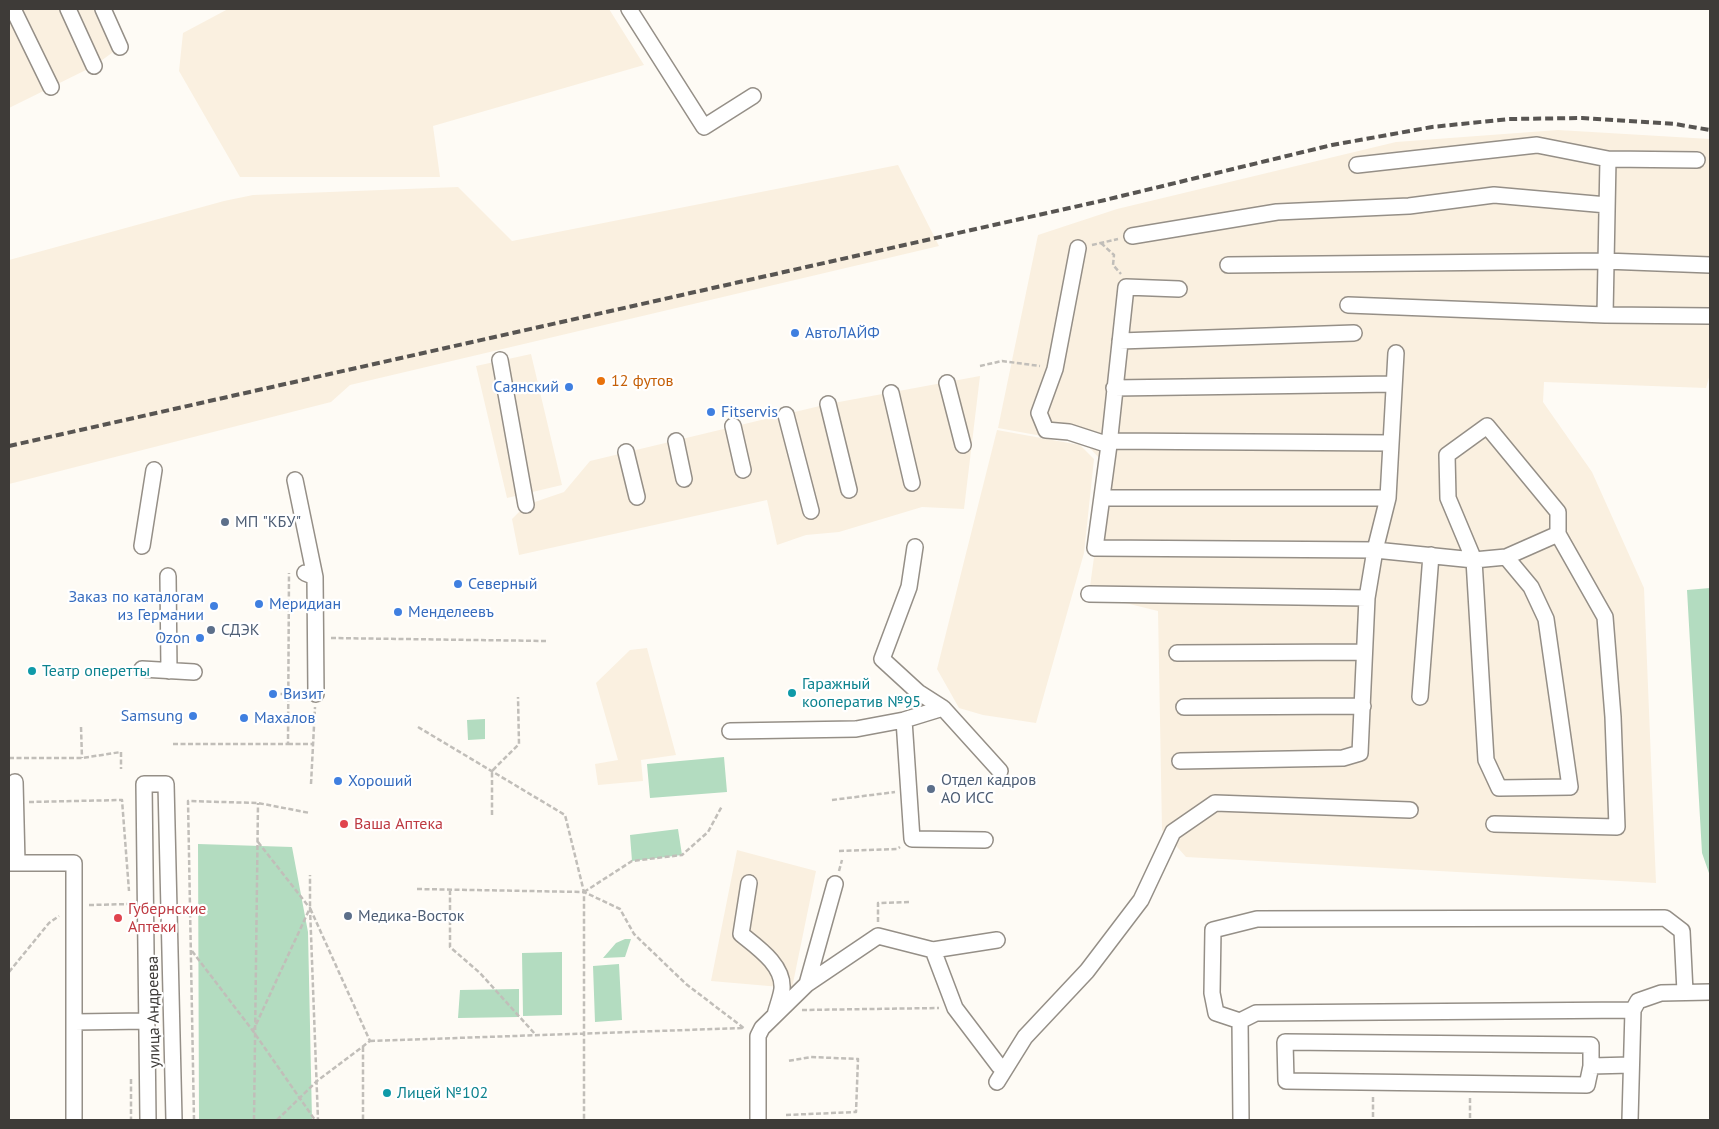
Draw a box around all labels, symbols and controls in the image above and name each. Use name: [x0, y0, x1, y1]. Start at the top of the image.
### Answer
place label: АвтоЛАЙФ: [805, 323, 880, 343]
marker: АвтоЛАЙФ: [789, 327, 801, 339]
place label: 12 футов: [611, 371, 674, 391]
marker: 12 футов: [595, 375, 607, 387]
place label: Саянский: [493, 377, 559, 397]
marker: Саянский: [563, 381, 575, 393]
place label: Fitservis: [721, 402, 778, 422]
marker: Fitservis: [705, 406, 717, 418]
place label: МП "КБУ": [235, 512, 301, 532]
marker: МП "КБУ": [219, 516, 231, 528]
place label: Северный: [468, 574, 537, 594]
marker: Северный: [452, 578, 464, 590]
place label: Заказ по каталогам из Германии: [68, 587, 204, 625]
place label: Меридиан: [269, 594, 341, 614]
marker: Меридиан: [253, 598, 265, 610]
marker: Заказ по каталогам из Германии: [208, 600, 220, 612]
place label: Менделеевъ: [408, 602, 494, 622]
marker: Менделеевъ: [392, 606, 404, 618]
place label: СДЭК: [221, 620, 259, 640]
marker: СДЭК: [205, 624, 217, 636]
place label: Ozon: [155, 628, 190, 648]
marker: Ozon: [194, 632, 206, 644]
place label: Театр оперетты: [42, 661, 150, 681]
marker: Театр оперетты: [26, 665, 38, 677]
place label: Гаражный кооператив №95: [802, 674, 921, 712]
place label: Визит: [283, 684, 323, 704]
marker: Гаражный кооператив №95: [786, 687, 798, 699]
marker: Визит: [267, 688, 279, 700]
place label: Samsung: [121, 706, 183, 726]
place label: Махалов: [254, 708, 315, 728]
marker: Samsung: [187, 710, 199, 722]
marker: Махалов: [238, 712, 250, 724]
place label: Отдел кадров АО ИСС: [941, 770, 1036, 808]
place label: Хороший: [348, 771, 412, 791]
marker: Хороший: [332, 775, 344, 787]
marker: Отдел кадров АО ИСС: [925, 783, 937, 795]
place label: Ваша Аптека: [354, 814, 443, 834]
marker: Ваша Аптека: [338, 818, 350, 830]
place label: Губернские Аптеки: [128, 899, 206, 937]
place label: Медика-Восток: [358, 906, 464, 926]
marker: Медика-Восток: [342, 910, 354, 922]
marker: Губернские Аптеки: [112, 912, 124, 924]
street label: улица Андреева: [143, 956, 165, 1068]
place label: Лицей №102: [397, 1083, 488, 1103]
marker: Лицей №102: [381, 1087, 393, 1099]

